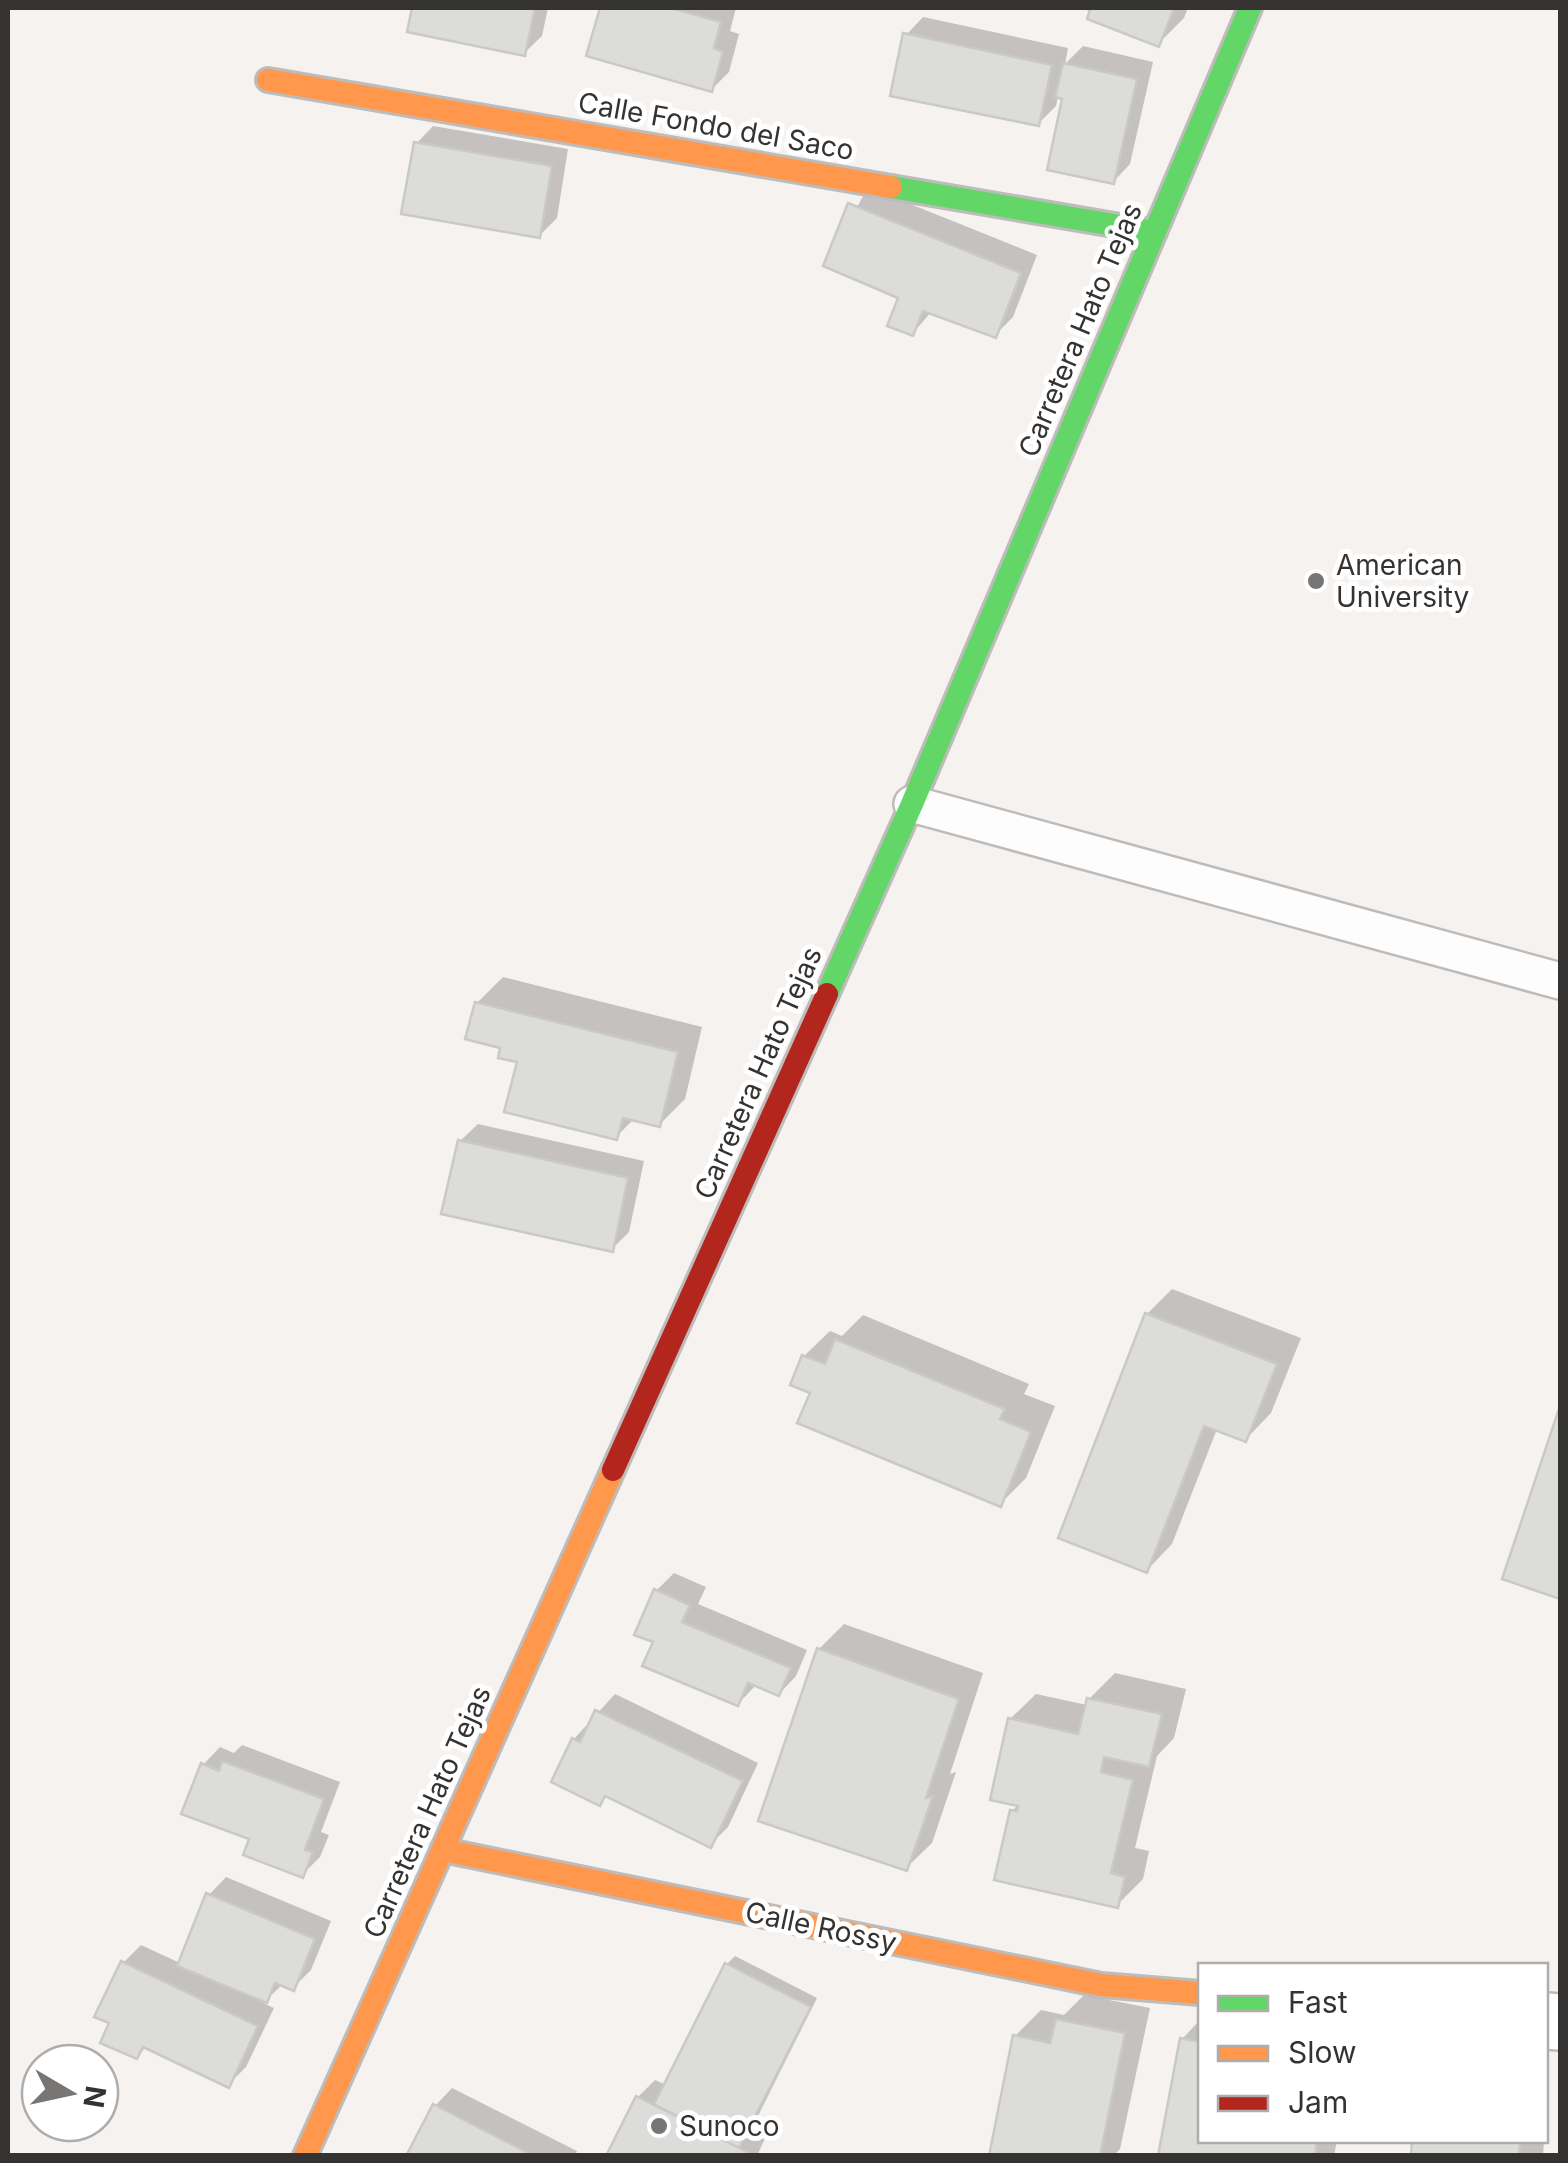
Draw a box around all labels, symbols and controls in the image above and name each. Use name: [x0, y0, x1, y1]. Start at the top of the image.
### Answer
street label: Calle Fondo del Saco: [576, 85, 856, 167]
street label: Carretera Hato Tejas: [1011, 198, 1149, 462]
place label: American University: [1336, 548, 1469, 614]
marker: American University: [1305, 570, 1327, 592]
street label: Carretera Hato Tejas: [687, 942, 829, 1204]
street label: Carretera Hato Tejas: [356, 1681, 498, 1943]
street label: Calle Rossy: [742, 1894, 900, 1960]
legend: [1198, 1963, 1548, 2143]
text: Fast: [1288, 1984, 1348, 2020]
text: Slow: [1288, 2034, 1357, 2070]
north arrow: [20, 2043, 120, 2143]
text: N: [76, 2084, 113, 2110]
text: Jam: [1288, 2084, 1348, 2120]
place label: Sunoco: [679, 2109, 780, 2143]
marker: Sunoco: [648, 2115, 670, 2137]

